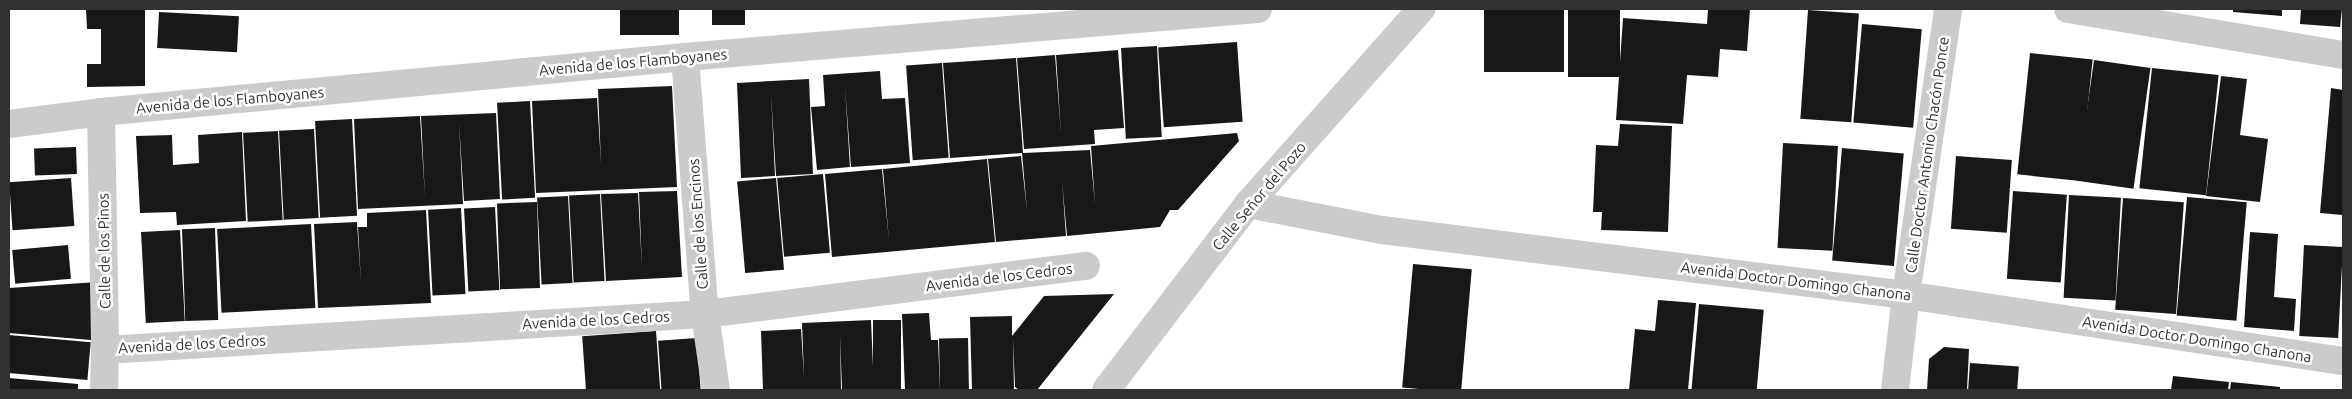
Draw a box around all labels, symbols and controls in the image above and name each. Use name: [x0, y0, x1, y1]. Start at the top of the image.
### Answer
street label: Calle Doctor Antonio Chacón Ponce: [1901, 36, 1953, 274]
street label: Avenida de los Flamboyanes: [538, 45, 728, 79]
street label: Avenida de los Flamboyanes: [135, 83, 325, 117]
street label: Calle Señor del Pozo: [1208, 138, 1310, 254]
street label: Calle de los Encinos: [684, 158, 712, 290]
street label: Calle de los Pinos: [94, 193, 114, 309]
street label: Avenida Doctor Domingo Chanona: [1680, 258, 1912, 304]
street label: Avenida de los Cedros: [925, 259, 1073, 295]
street label: Avenida de los Cedros: [522, 307, 670, 333]
street label: Avenida Doctor Domingo Chanona: [2081, 312, 2313, 366]
street label: Avenida de los Cedros: [118, 331, 266, 357]

